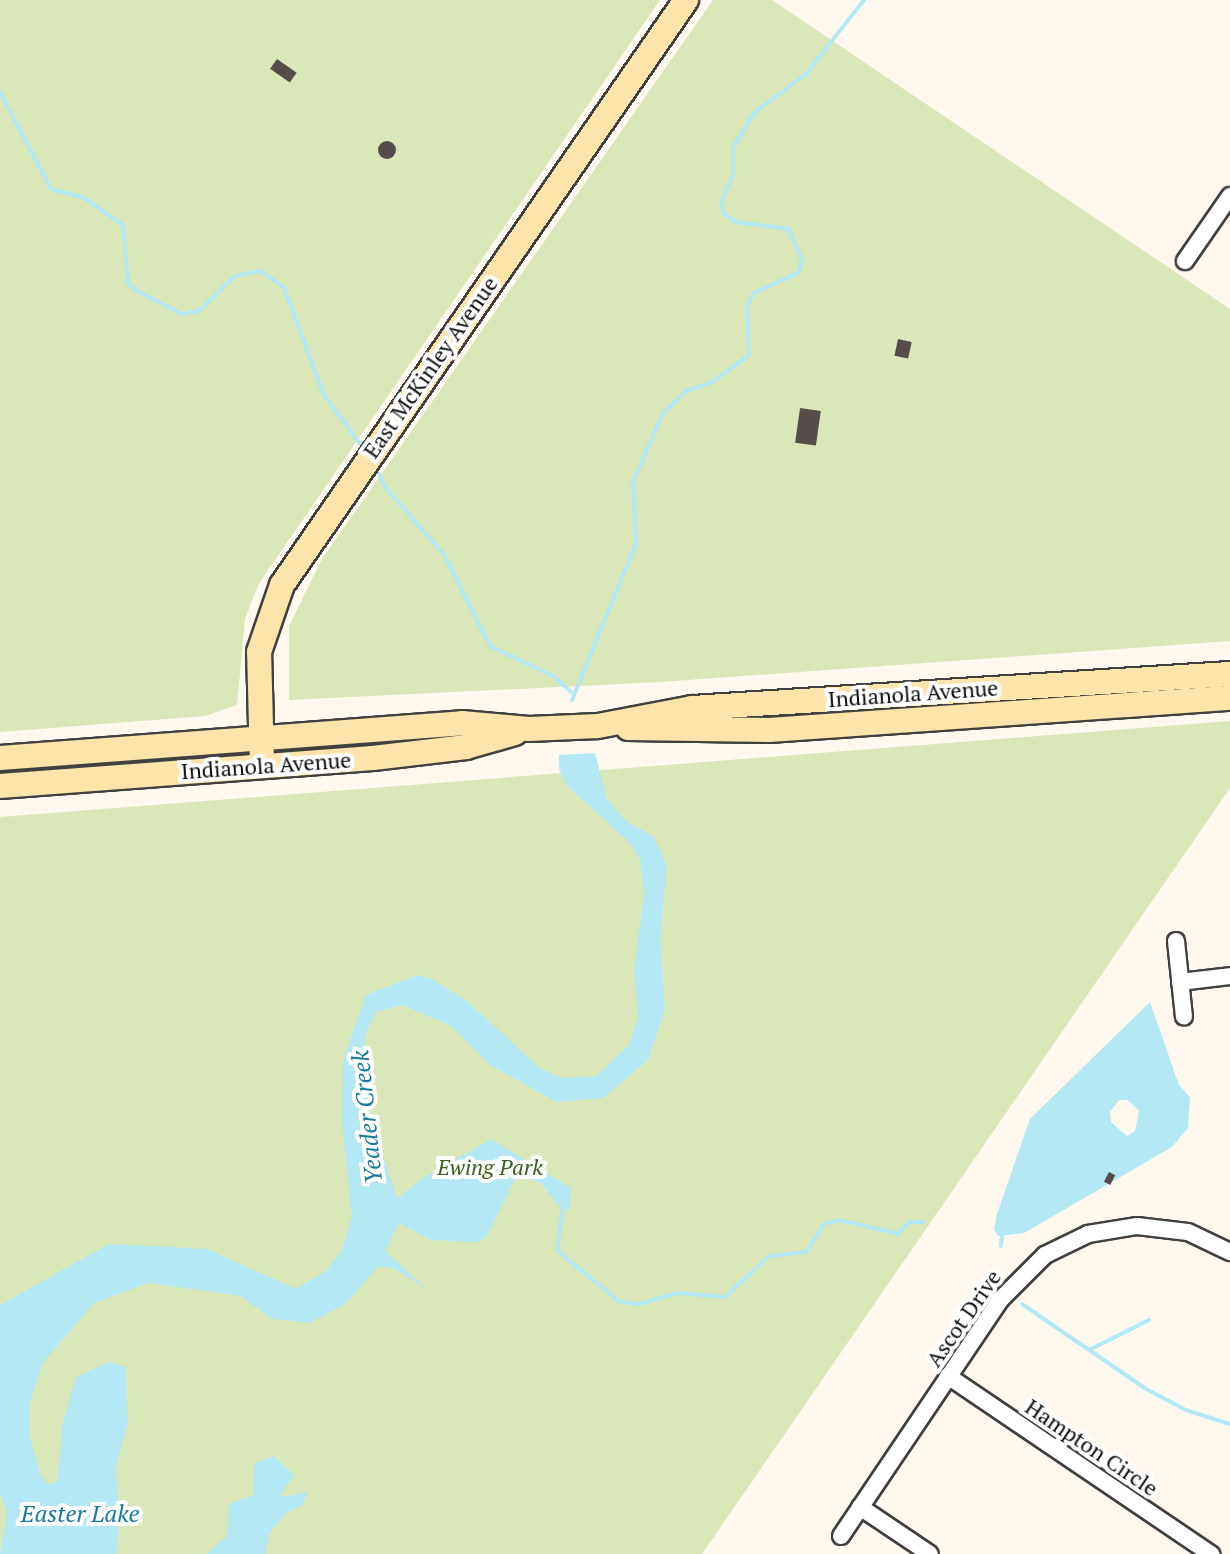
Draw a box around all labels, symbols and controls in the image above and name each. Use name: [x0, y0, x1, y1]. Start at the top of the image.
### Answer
street label: East McKinley Avenue: [357, 271, 503, 463]
street label: Indianola Avenue: [827, 674, 999, 712]
street label: Indianola Avenue: [180, 746, 352, 784]
water label: Yeader Creek: [346, 1049, 388, 1185]
park label: Ewing Park: [437, 1154, 543, 1180]
street label: Ascot Drive: [920, 1264, 1006, 1372]
street label: Hampton Circle: [1021, 1393, 1163, 1501]
water label: Easter Lake: [21, 1500, 139, 1528]

